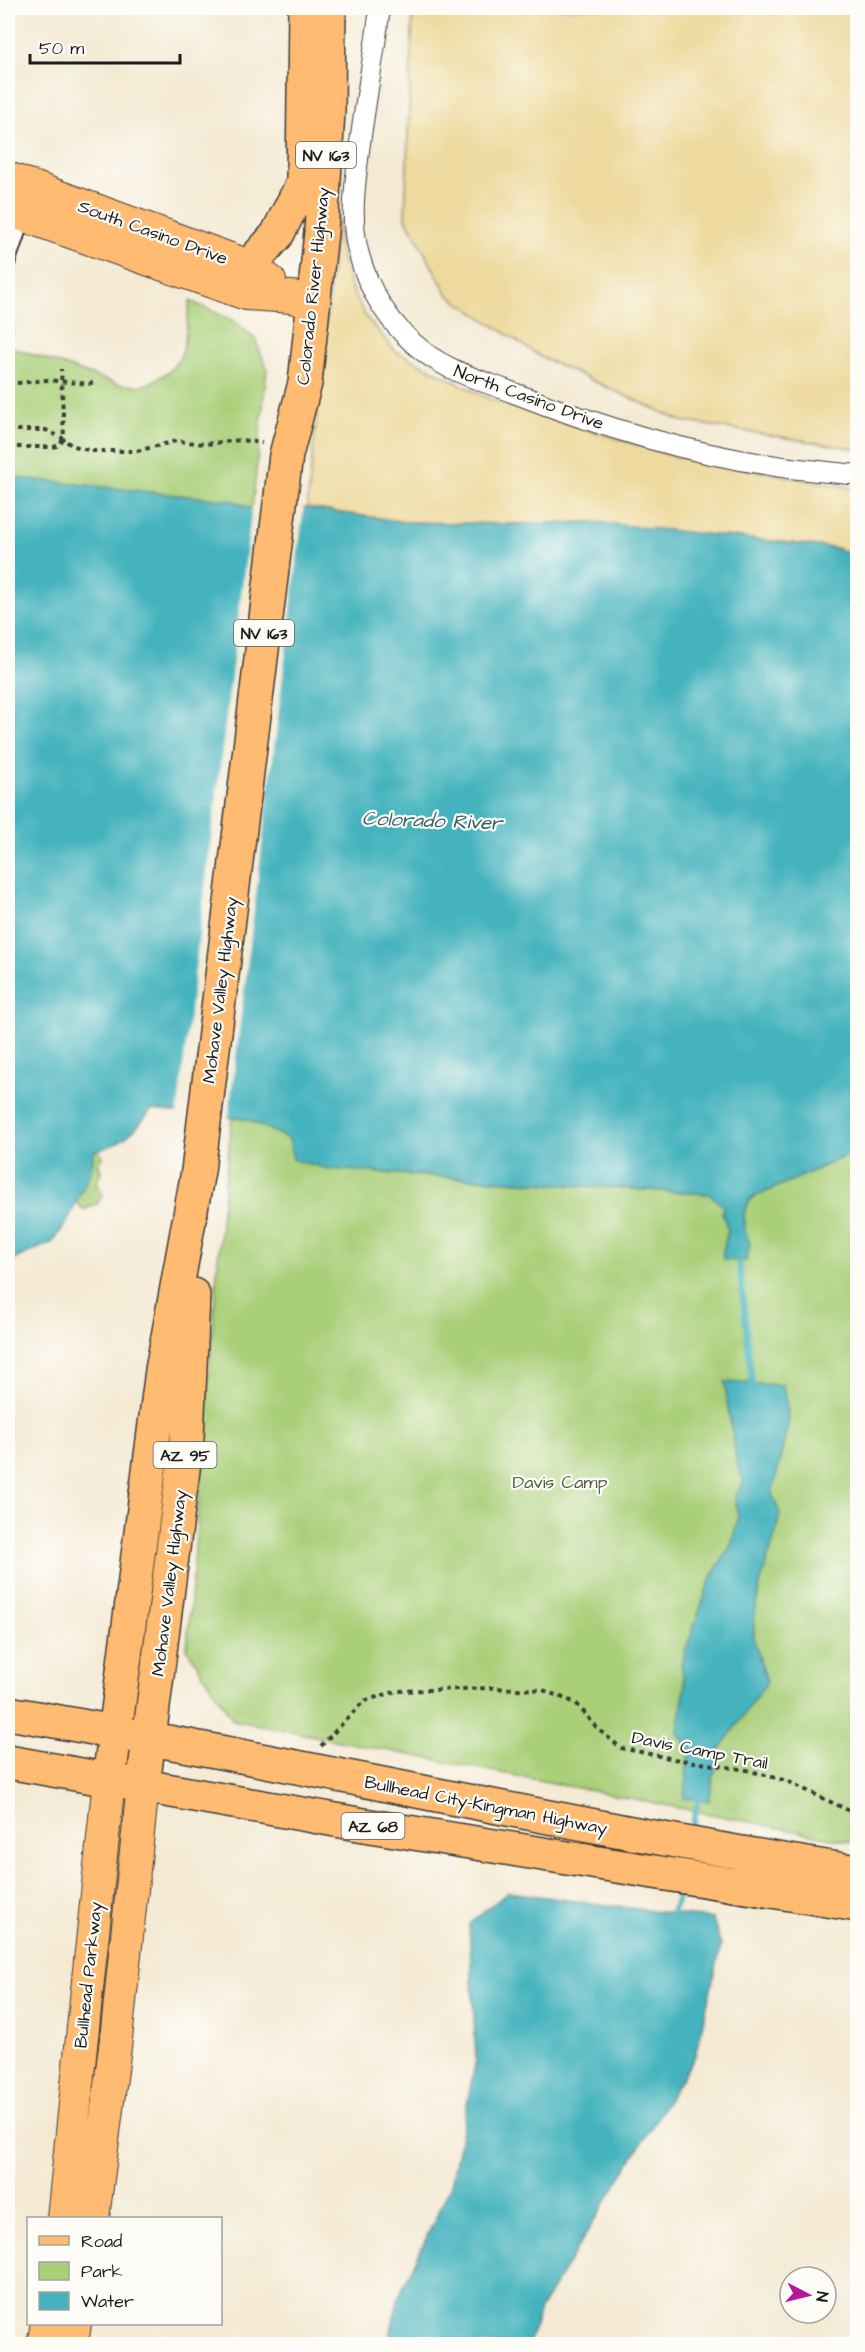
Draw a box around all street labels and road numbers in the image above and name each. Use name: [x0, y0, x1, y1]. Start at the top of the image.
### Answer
road number: NV 163: [296, 142, 356, 168]
street label: Colorado River Highway: [291, 186, 337, 386]
street label: South Casino Drive: [74, 194, 231, 271]
street label: North Casino Drive: [450, 359, 608, 436]
road number: NV 163: [234, 620, 294, 646]
street label: Mohave Valley Highway: [197, 895, 245, 1085]
road number: AZ 95: [154, 1442, 216, 1468]
street label: Mohave Valley Highway: [146, 1488, 194, 1678]
street label: Davis Camp Trail: [630, 1725, 770, 1776]
street label: Bullhead City–Kingman Highway: [362, 1770, 610, 1842]
road number: AZ 68: [342, 1813, 404, 1839]
street label: Bullhead Parkway: [68, 1901, 110, 2050]

